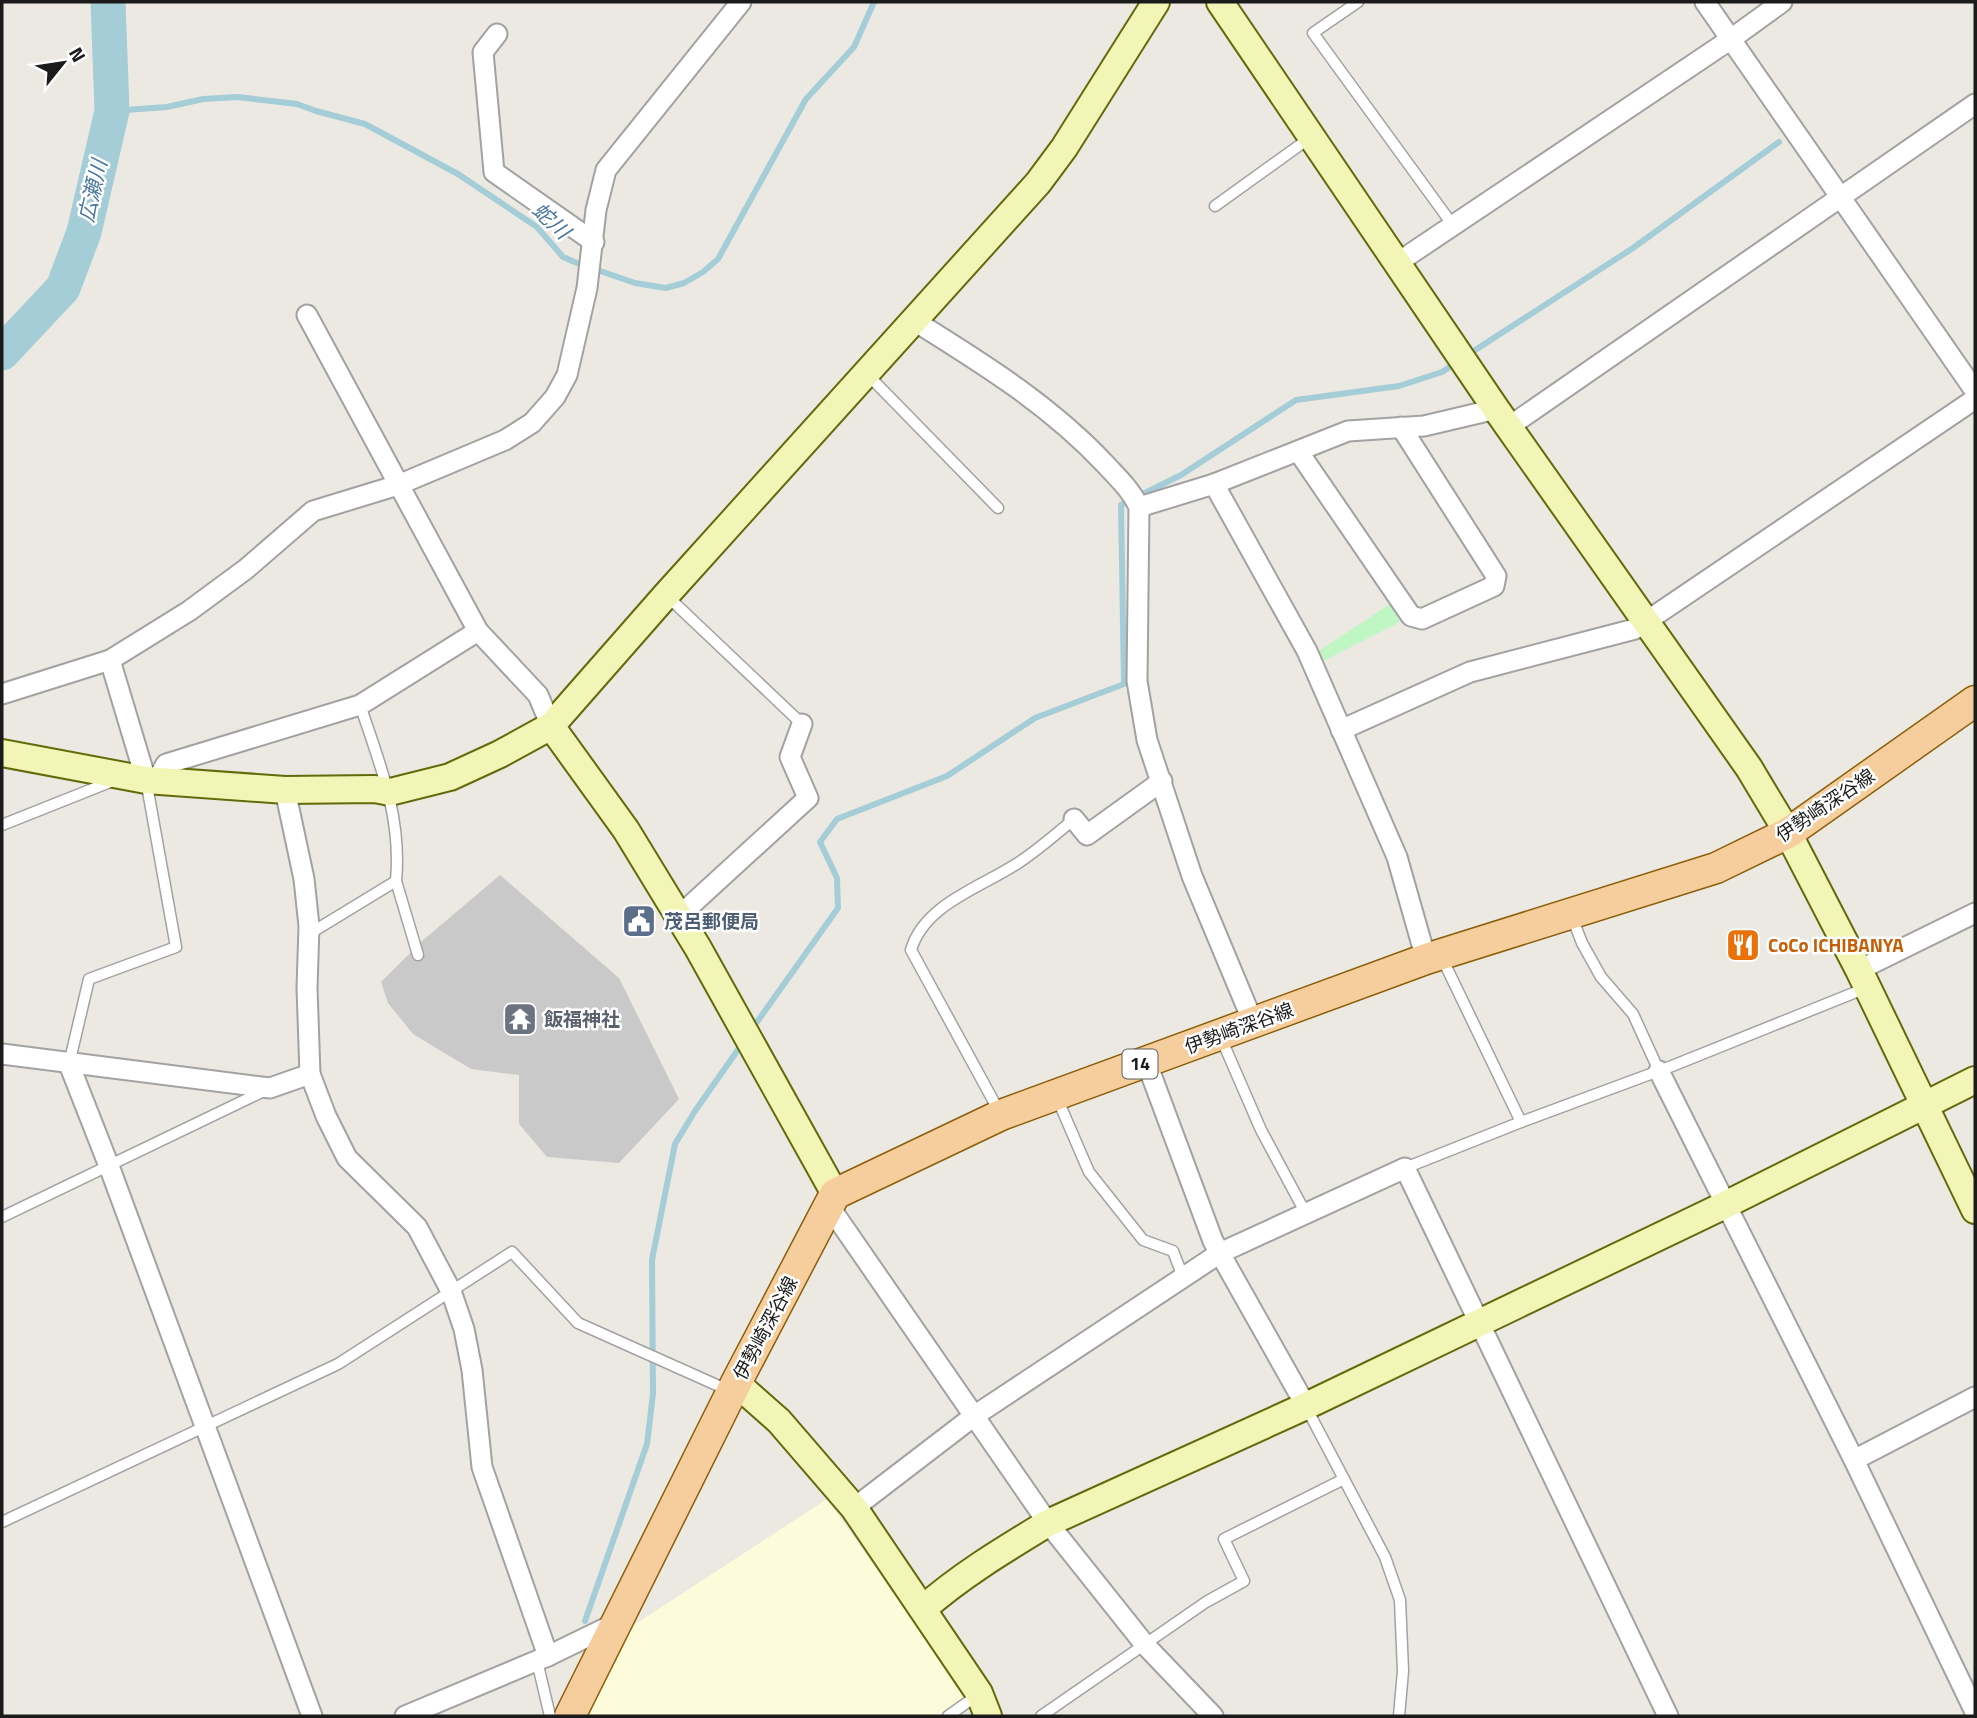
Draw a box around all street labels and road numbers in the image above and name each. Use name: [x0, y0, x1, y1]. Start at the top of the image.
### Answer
street label: 伊勢崎深谷線: [1769, 761, 1880, 848]
street label: 伊勢崎深谷線: [1180, 994, 1297, 1061]
road number: 14: [1122, 1050, 1158, 1078]
street label: 伊勢崎深谷線: [725, 1271, 804, 1385]

